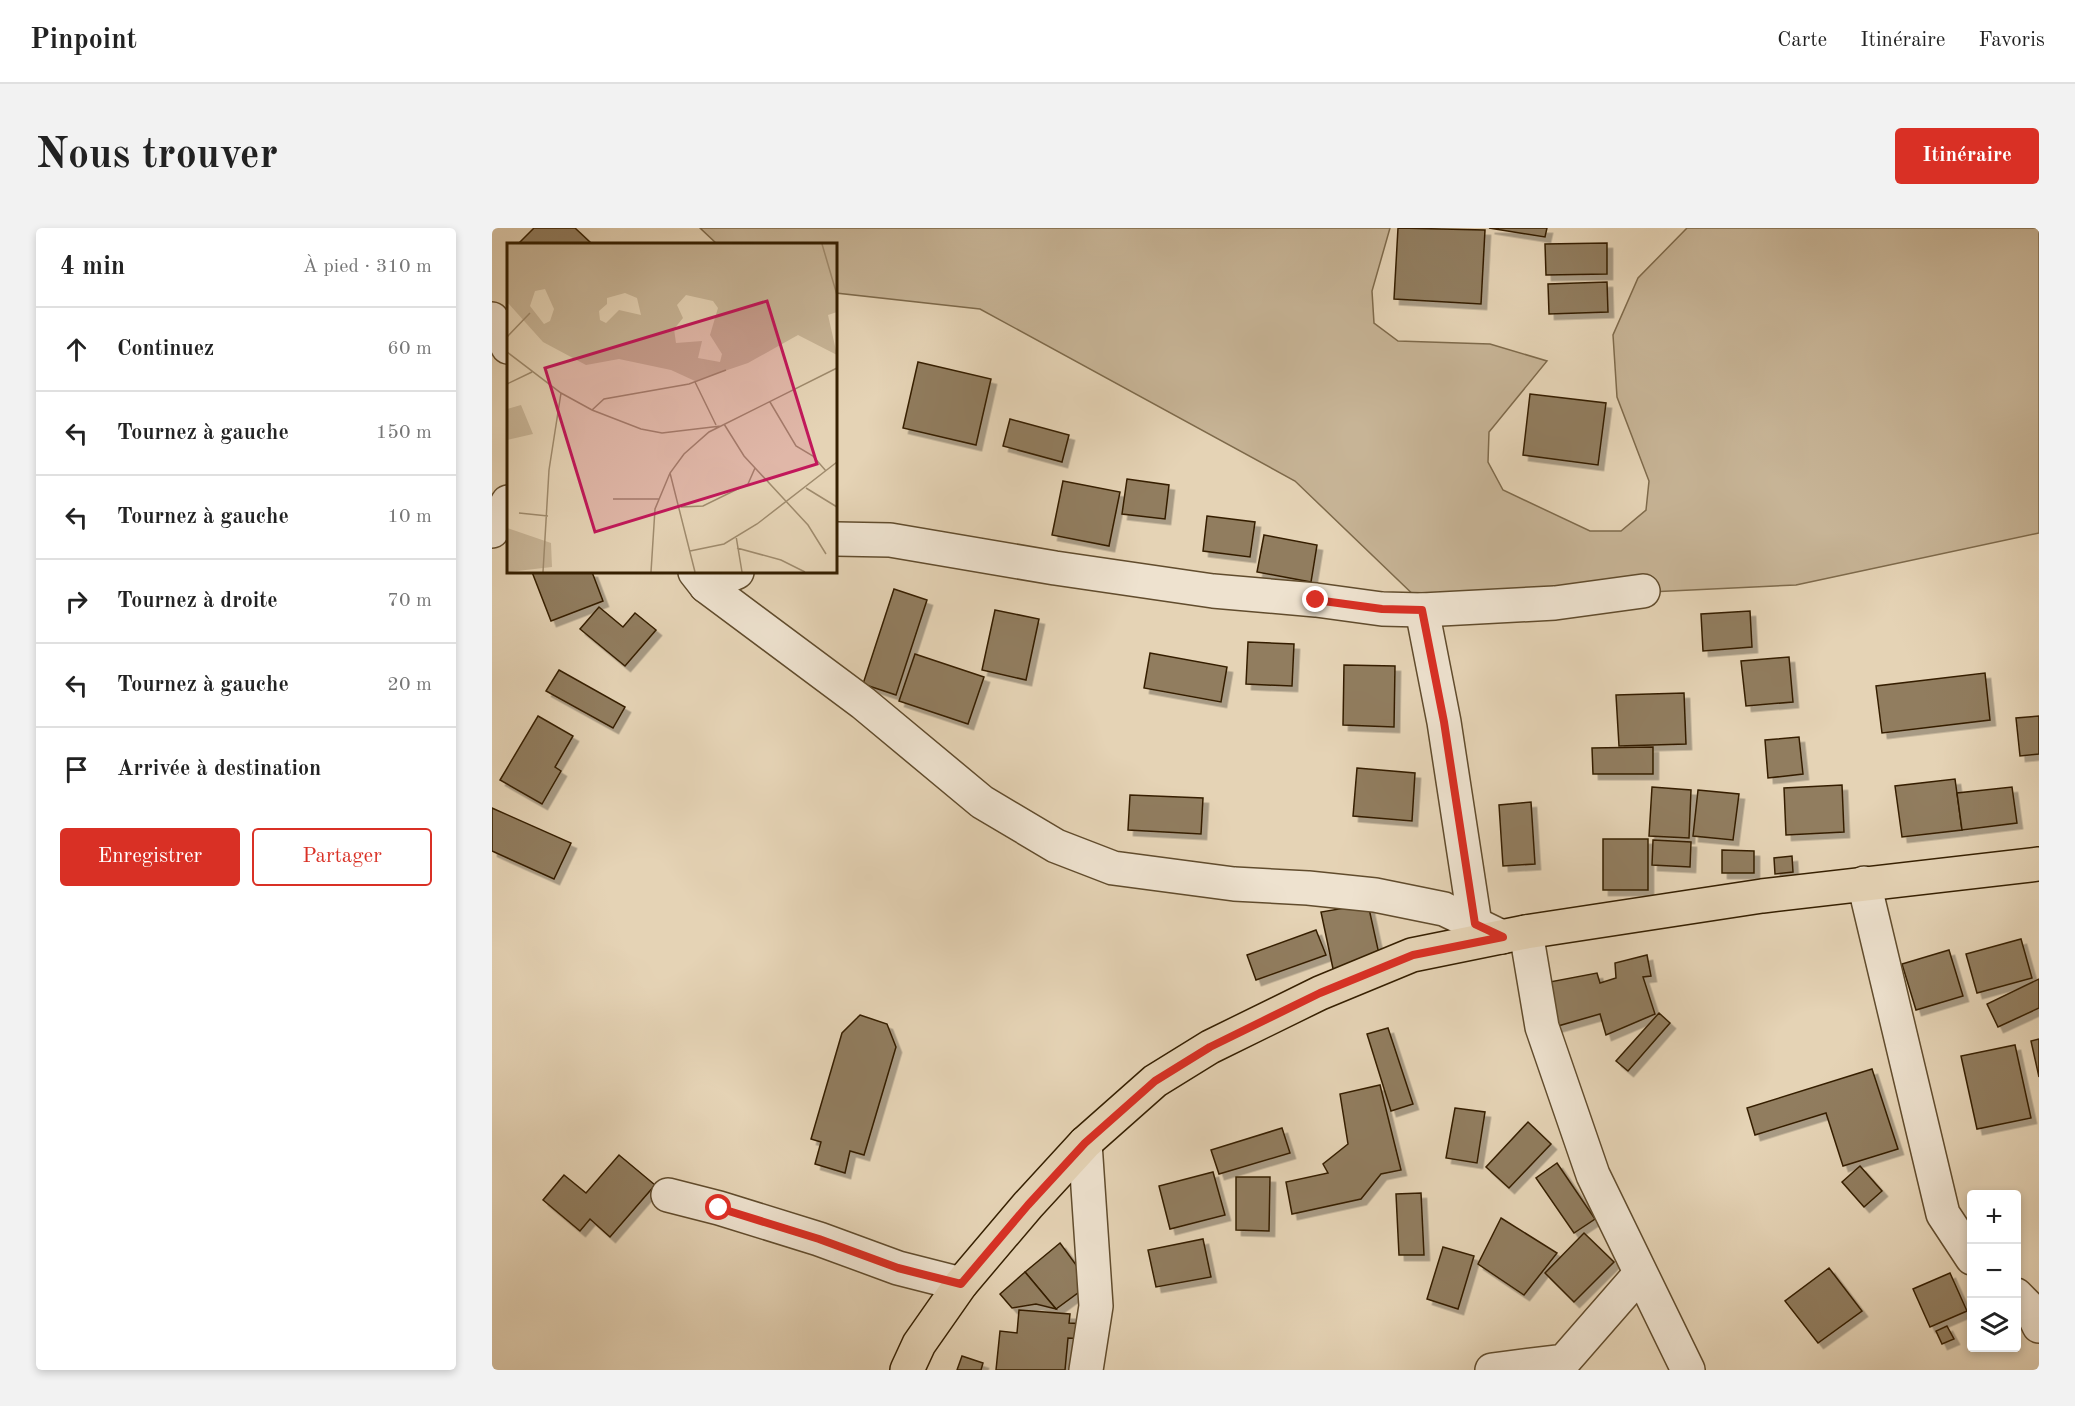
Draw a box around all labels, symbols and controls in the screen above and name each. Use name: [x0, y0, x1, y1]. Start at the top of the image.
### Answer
text: Pinpoint: [30, 27, 137, 55]
text: Carte: [1777, 30, 1827, 51]
text: Itinéraire: [1860, 30, 1946, 51]
text: Favoris: [1979, 30, 2045, 51]
button: Itinéraire: [1895, 128, 2039, 184]
text: Nous trouver: [36, 135, 278, 177]
inset map: [507, 243, 837, 573]
text: 4 min: [60, 254, 125, 280]
text: À pied · 310 m: [303, 257, 432, 277]
icon: ahead: [60, 333, 93, 366]
text: Continuez: [117, 338, 214, 360]
text: 60 m: [387, 339, 432, 359]
icon: left: [60, 417, 93, 450]
text: Tournez à gauche: [117, 422, 289, 444]
text: 150 m: [376, 423, 432, 443]
icon: left: [60, 501, 93, 534]
text: Tournez à gauche: [117, 506, 289, 528]
text: 10 m: [387, 507, 432, 527]
icon: right: [60, 585, 93, 618]
route end: [1302, 586, 1328, 612]
text: Tournez à droite: [117, 590, 278, 612]
text: 70 m: [387, 591, 432, 611]
icon: left: [60, 669, 93, 702]
text: Tournez à gauche: [117, 674, 289, 696]
text: 20 m: [387, 675, 432, 695]
icon: arrive: [60, 753, 93, 786]
text: Arrivée à destination: [117, 758, 321, 780]
button: Enregistrer: [60, 828, 240, 886]
button: Partager: [252, 828, 432, 886]
map controls: [1967, 1190, 2021, 1352]
button: +: [1967, 1190, 2021, 1244]
route start: [705, 1194, 731, 1220]
button: −: [1967, 1244, 2021, 1298]
button: layers: [1967, 1298, 2021, 1352]

